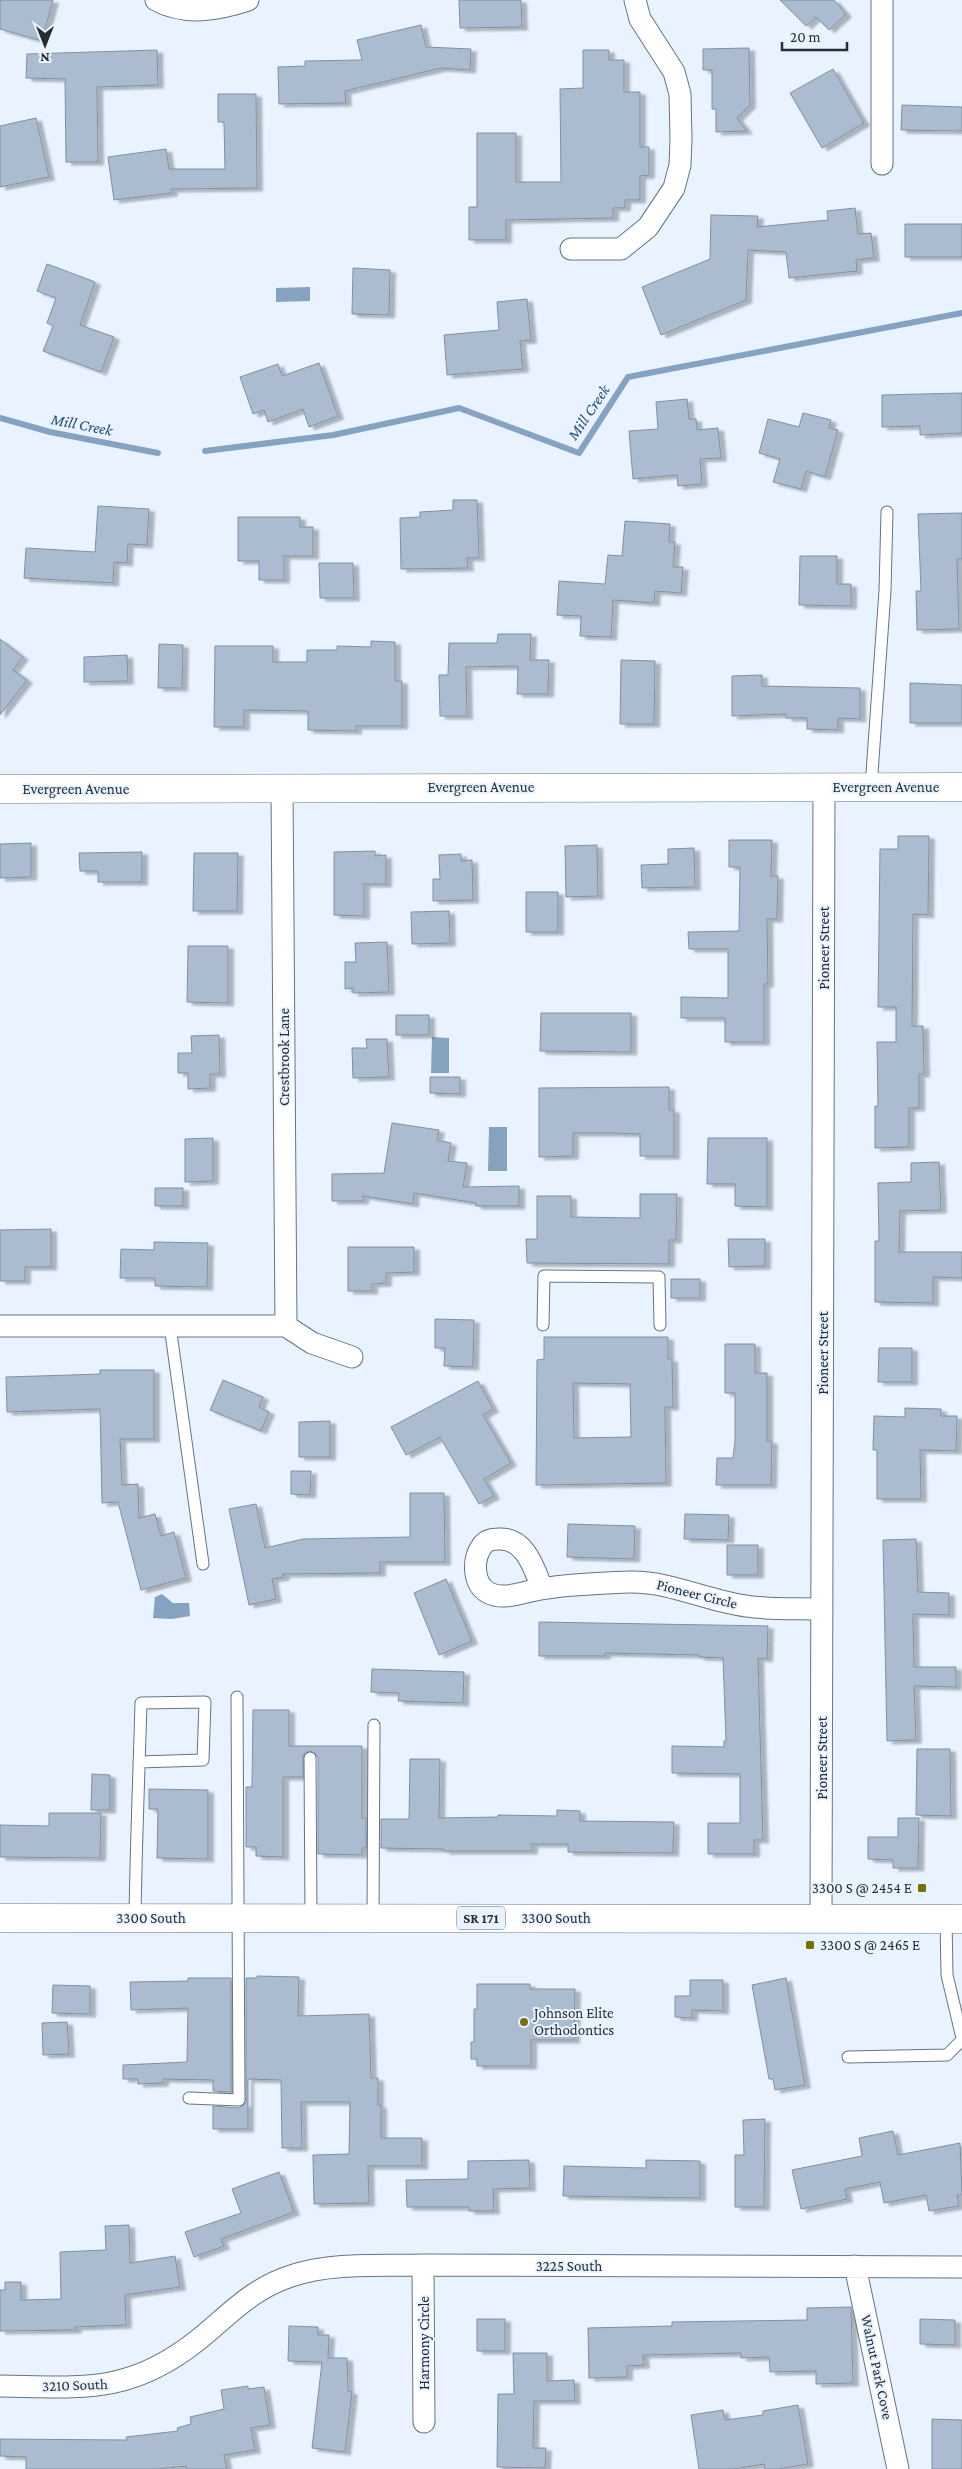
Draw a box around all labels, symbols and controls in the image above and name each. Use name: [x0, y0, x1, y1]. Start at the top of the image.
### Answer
north arrow: [20, 20, 70, 70]
scale bar: [782, 20, 847, 52]
text: 20 m: [790, 29, 821, 45]
text: N: [40, 50, 50, 66]
water label: Mill Creek: [563, 381, 613, 444]
water label: Mill Creek: [49, 410, 115, 439]
street label: Evergreen Avenue: [428, 779, 535, 796]
street label: Evergreen Avenue: [833, 779, 940, 796]
street label: Evergreen Avenue: [23, 781, 130, 798]
street label: Pioneer Street: [816, 905, 832, 990]
street label: Crestbrook Lane: [276, 1008, 292, 1106]
street label: Pioneer Street: [815, 1310, 831, 1395]
street label: Pioneer Circle: [655, 1576, 739, 1612]
street label: Pioneer Street: [814, 1715, 830, 1800]
place label: 3300 S @ 2454 E: [812, 1880, 912, 1897]
marker: 3300 S @ 2454 E: [916, 1882, 928, 1894]
road number: SR 171: [457, 1906, 505, 1930]
street label: 3300 South: [116, 1910, 186, 1926]
street label: 3300 South: [521, 1910, 591, 1926]
place label: 3300 S @ 2465 E: [820, 1937, 920, 1954]
marker: 3300 S @ 2465 E: [804, 1939, 816, 1951]
place label: Johnson Elite Orthodontics: [532, 2005, 614, 2038]
marker: Johnson Elite Orthodontics: [518, 2016, 530, 2028]
street label: 3225 South: [536, 2258, 602, 2274]
street label: Harmony Circle: [416, 2296, 433, 2390]
street label: Walnut Park Cove: [858, 2313, 896, 2421]
street label: 3210 South: [42, 2376, 108, 2394]

